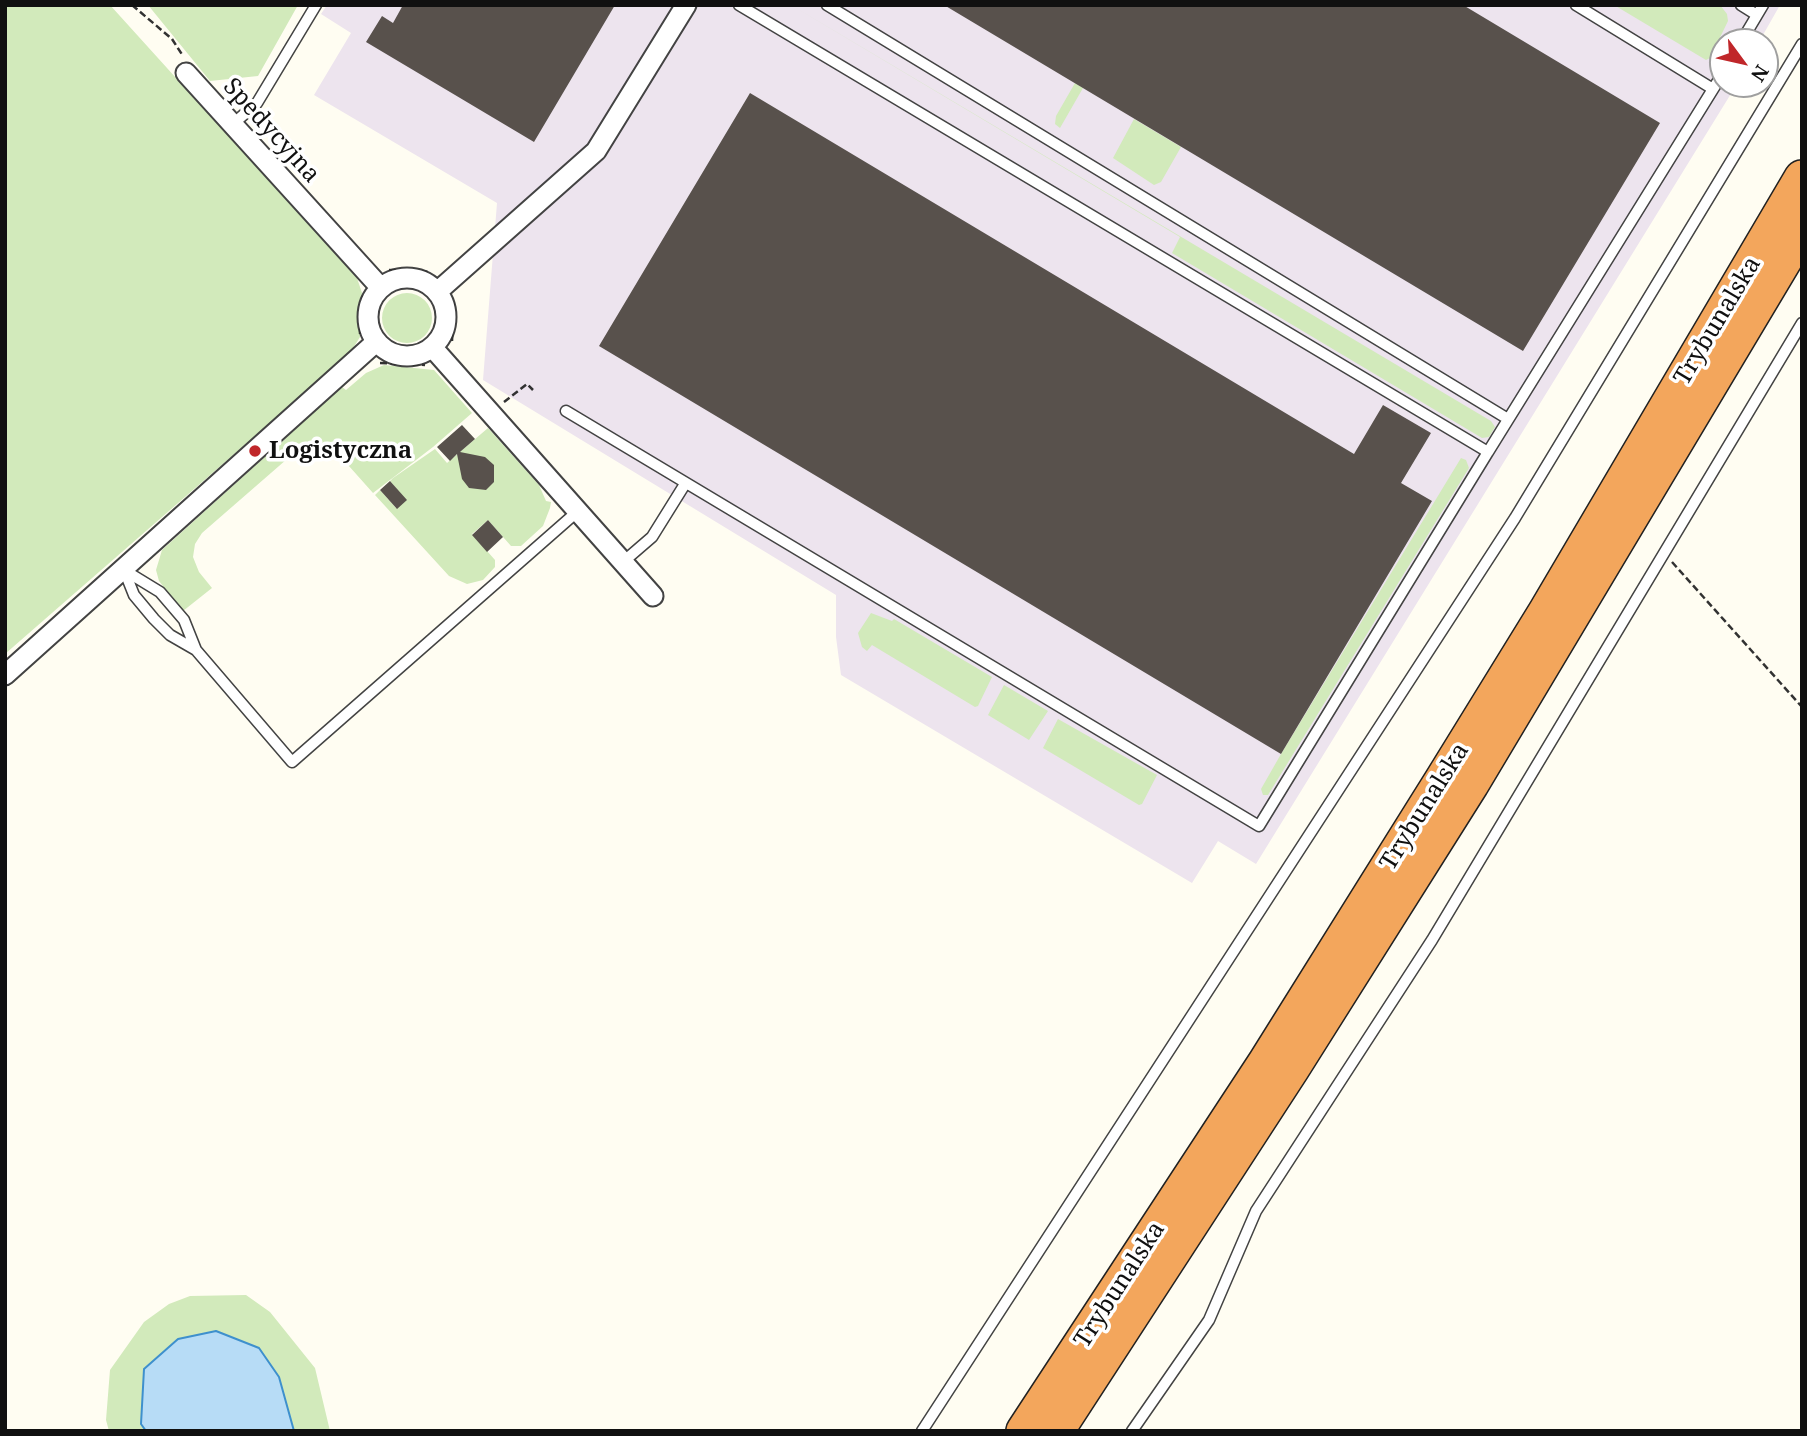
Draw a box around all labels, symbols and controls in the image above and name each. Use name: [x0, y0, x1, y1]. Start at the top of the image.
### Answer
north arrow: [1709, 28, 1779, 98]
text: N: [1745, 60, 1775, 87]
street label: Spedycyjna: [217, 73, 325, 189]
street label: Trybunalska: [1668, 252, 1768, 390]
place label: Logistyczna: [269, 437, 412, 465]
marker: Logistyczna: [247, 443, 263, 459]
street label: Trybunalska: [1375, 738, 1475, 876]
street label: Trybunalska: [1069, 1217, 1171, 1353]

